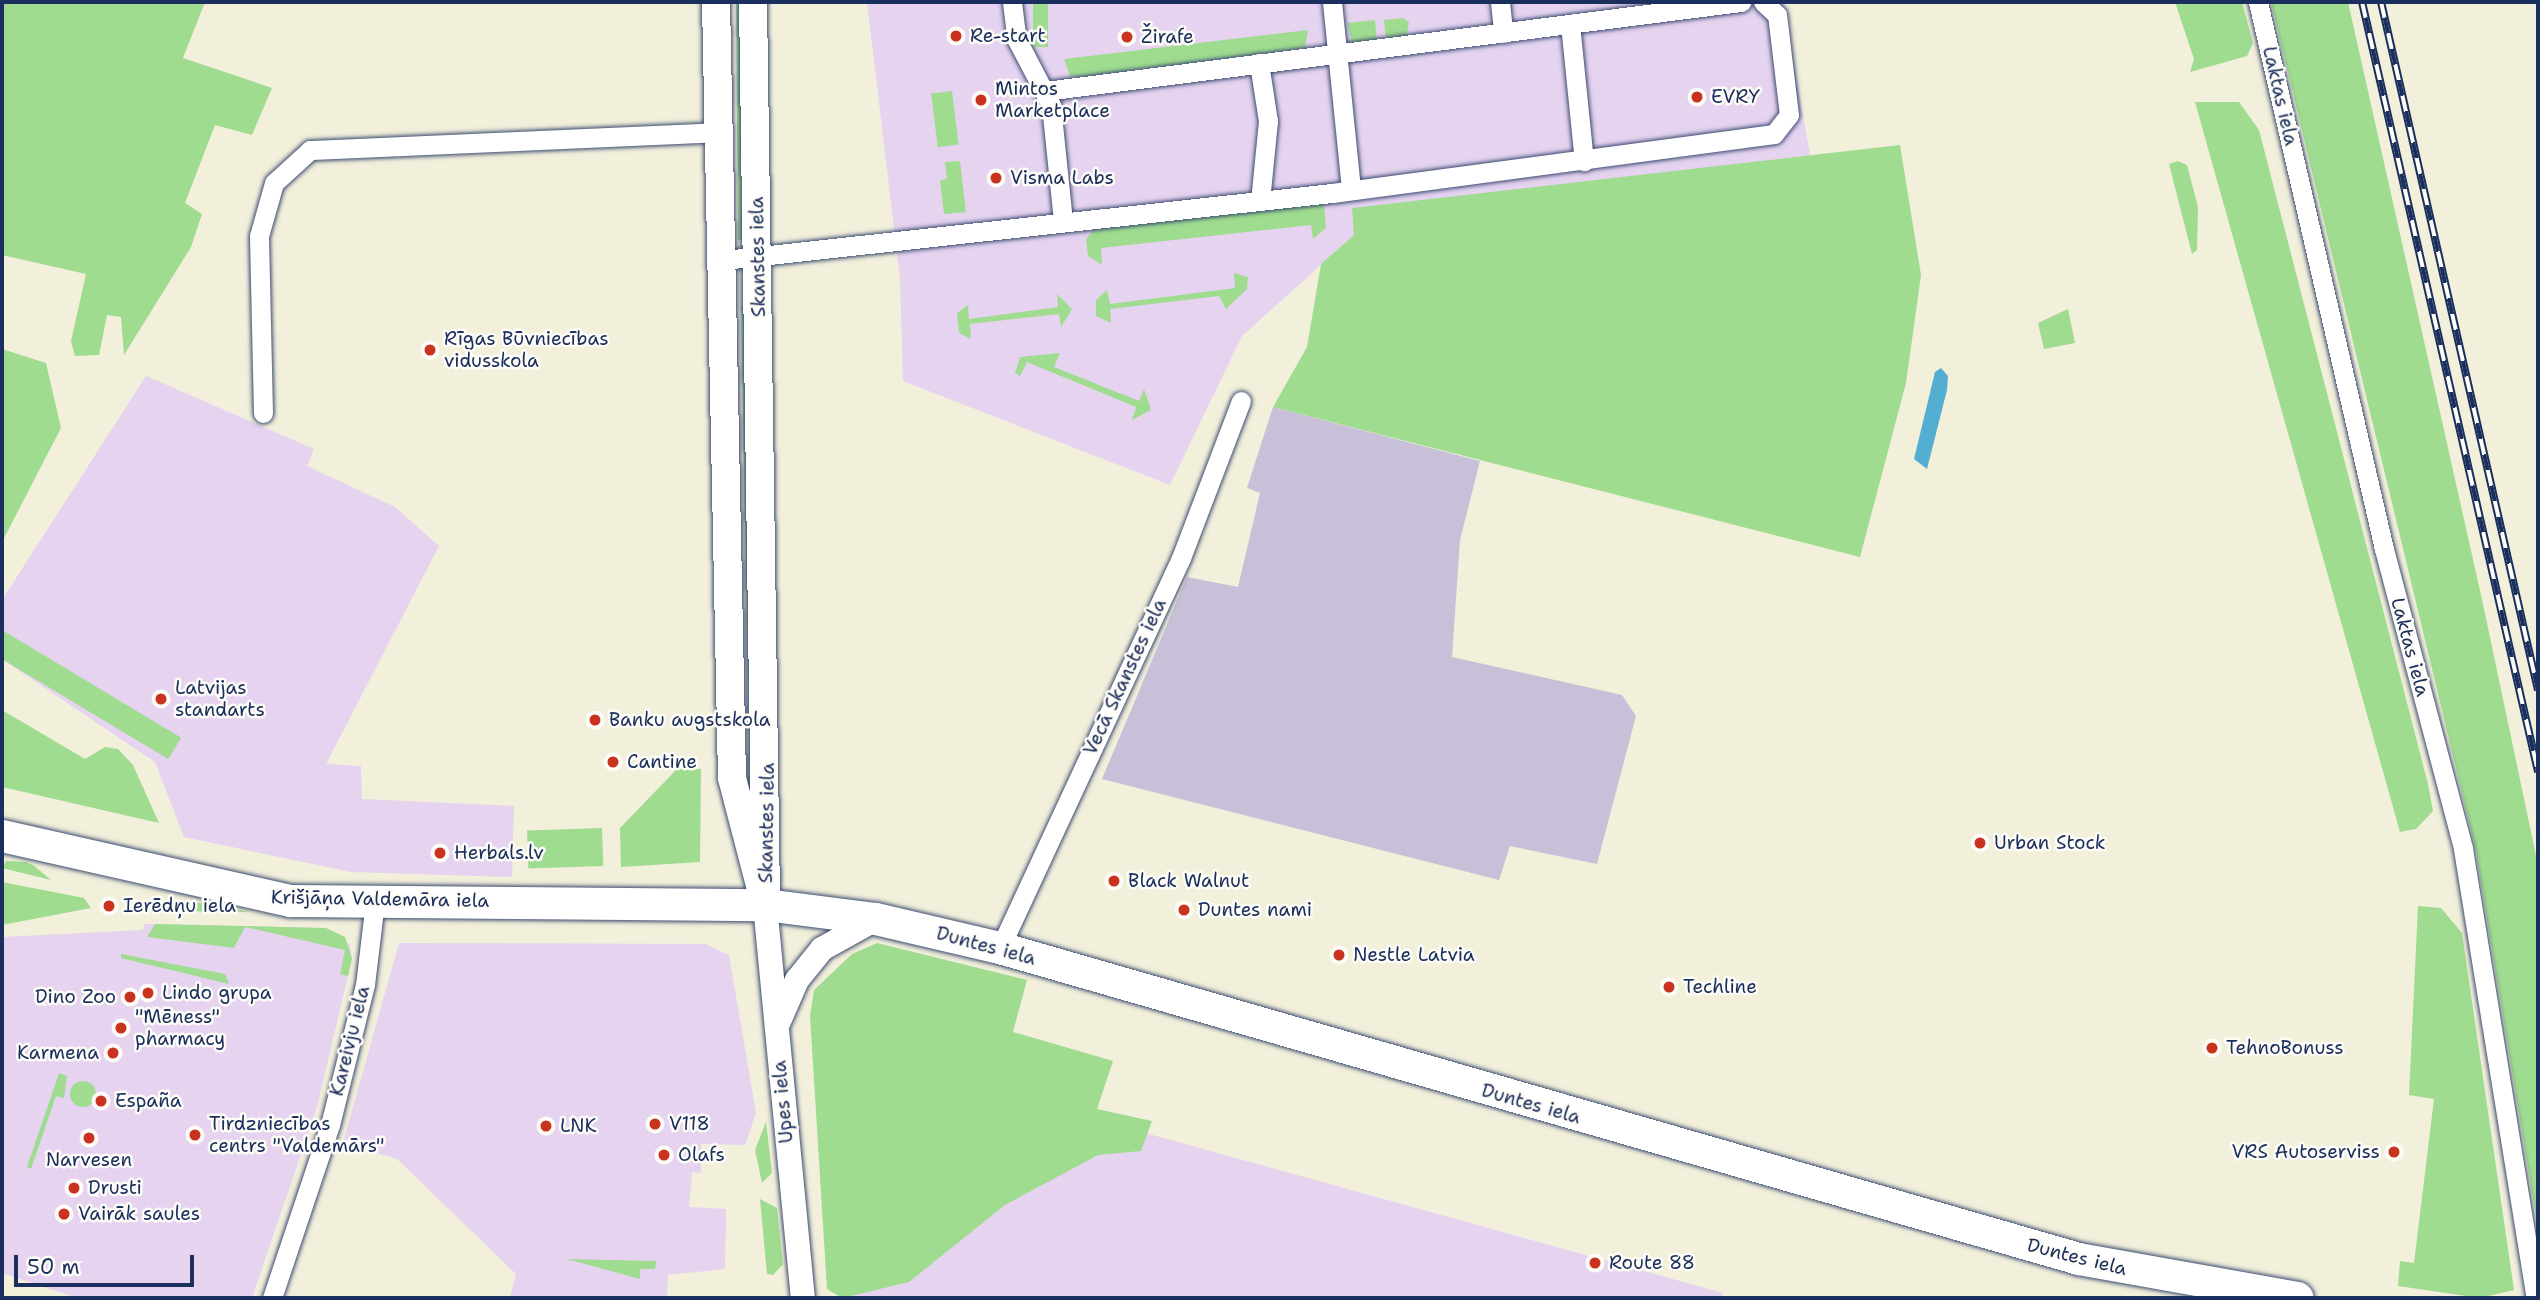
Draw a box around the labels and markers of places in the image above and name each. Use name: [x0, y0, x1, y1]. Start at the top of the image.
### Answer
place label: Re-start: [970, 25, 1046, 47]
place label: Žirafe: [1141, 26, 1194, 48]
marker: Re-start: [948, 28, 964, 44]
marker: Žirafe: [1119, 29, 1135, 45]
place label: Mintos Marketplace: [995, 78, 1110, 122]
place label: EVRY: [1711, 86, 1760, 108]
marker: EVRY: [1689, 89, 1705, 105]
marker: Mintos Marketplace: [973, 92, 989, 108]
place label: Visma Labs: [1010, 167, 1114, 189]
marker: Visma Labs: [988, 170, 1004, 186]
place label: Rīgas Būvniecības vidusskola: [444, 328, 609, 372]
marker: Rīgas Būvniecības vidusskola: [422, 342, 438, 358]
place label: Latvijas standarts: [175, 677, 265, 721]
marker: Latvijas standarts: [153, 691, 169, 707]
place label: Banku augstskola: [609, 709, 771, 731]
marker: Banku augstskola: [587, 712, 603, 728]
place label: Cantine: [627, 751, 697, 773]
marker: Cantine: [605, 754, 621, 770]
place label: Urban Stock: [1994, 832, 2106, 854]
marker: Urban Stock: [1972, 835, 1988, 851]
place label: Herbals.lv: [454, 842, 544, 864]
marker: Herbals.lv: [432, 845, 448, 861]
place label: Black Walnut: [1128, 870, 1249, 892]
marker: Black Walnut: [1106, 873, 1122, 889]
place label: Ierēdņu iela: [123, 895, 236, 917]
marker: Ierēdņu iela: [101, 898, 117, 914]
place label: Duntes nami: [1198, 899, 1312, 921]
marker: Duntes nami: [1176, 902, 1192, 918]
place label: Nestle Latvia: [1353, 944, 1475, 966]
marker: Nestle Latvia: [1331, 947, 1347, 963]
place label: Techline: [1683, 976, 1757, 998]
marker: Techline: [1661, 979, 1677, 995]
place label: Lindo grupa: [162, 982, 272, 1004]
marker: Lindo grupa: [140, 985, 156, 1001]
place label: Dino Zoo: [35, 986, 116, 1008]
marker: Dino Zoo: [122, 989, 138, 1005]
place label: "Mēness" pharmacy: [135, 1006, 225, 1050]
marker: "Mēness" pharmacy: [113, 1020, 129, 1036]
place label: TehnoBonuss: [2226, 1037, 2344, 1059]
marker: TehnoBonuss: [2204, 1040, 2220, 1056]
place label: Karmena: [17, 1042, 99, 1064]
marker: Karmena: [105, 1045, 121, 1061]
place label: España: [115, 1090, 182, 1112]
marker: España: [93, 1093, 109, 1109]
place label: Tirdzniecības centrs "Valdemārs": [209, 1113, 384, 1157]
place label: V118: [669, 1113, 710, 1135]
place label: LNK: [560, 1115, 597, 1137]
marker: V118: [647, 1116, 663, 1132]
marker: LNK: [538, 1118, 554, 1134]
marker: Tirdzniecības centrs "Valdemārs": [187, 1127, 203, 1143]
marker: Narvesen: [81, 1130, 97, 1146]
place label: VRS Autoserviss: [2232, 1141, 2380, 1163]
place label: Olafs: [678, 1144, 725, 1166]
marker: VRS Autoserviss: [2386, 1144, 2402, 1160]
marker: Olafs: [656, 1147, 672, 1163]
place label: Narvesen: [46, 1149, 132, 1171]
place label: Drusti: [88, 1177, 142, 1199]
marker: Drusti: [66, 1180, 82, 1196]
place label: Vairāk saules: [78, 1203, 200, 1225]
marker: Vairāk saules: [56, 1206, 72, 1222]
place label: Route 88: [1609, 1252, 1695, 1274]
marker: Route 88: [1587, 1255, 1603, 1271]

